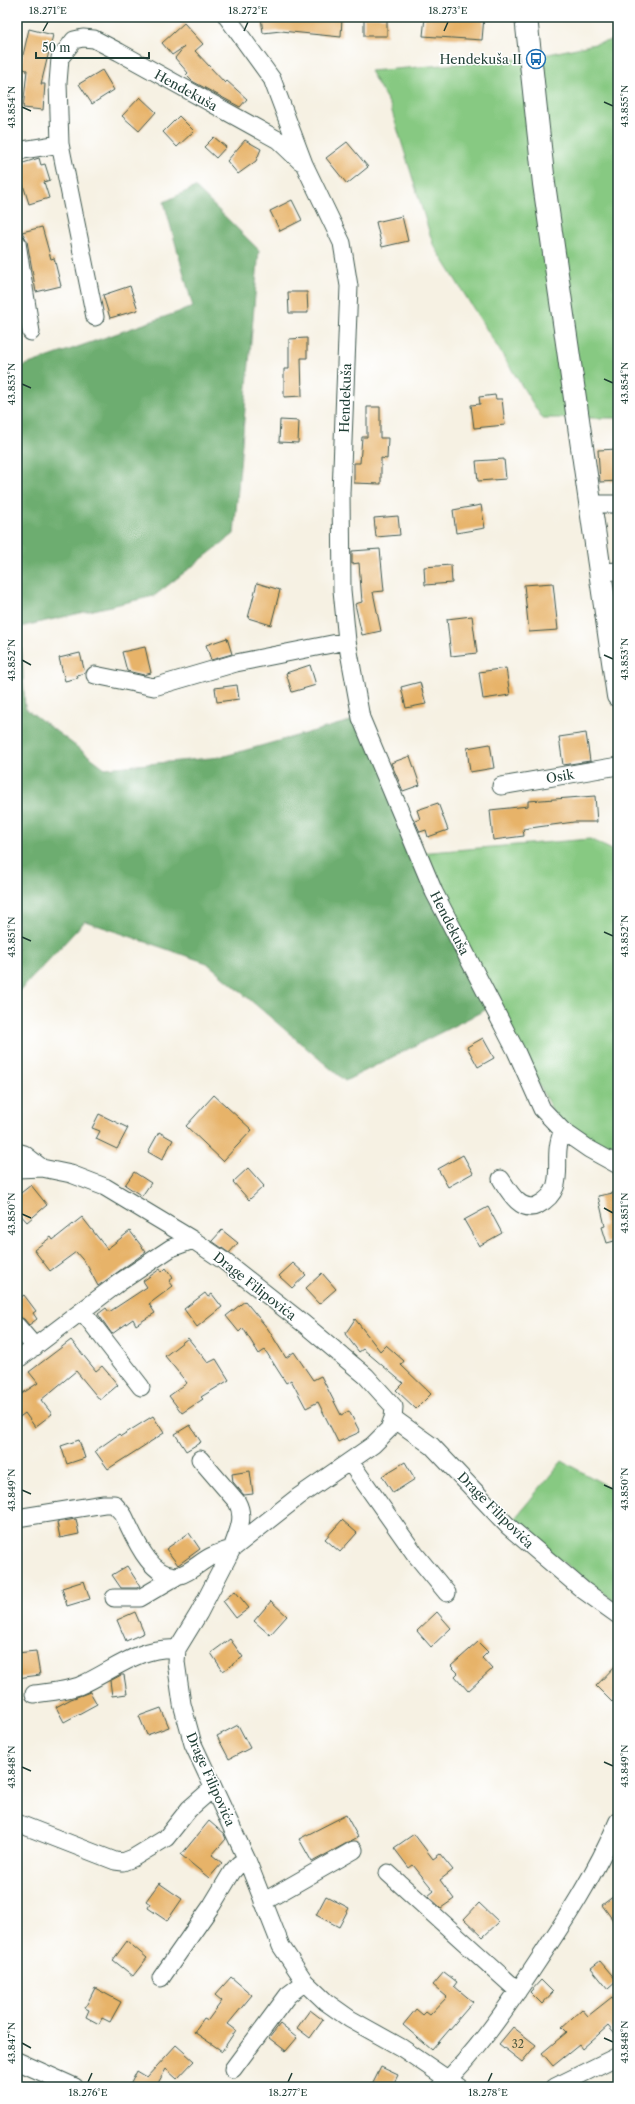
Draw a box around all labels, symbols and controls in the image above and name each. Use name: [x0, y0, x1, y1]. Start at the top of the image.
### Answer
text: 18.271°E: [29, 4, 67, 17]
text: 18.272°E: [228, 4, 268, 17]
text: 18.273°E: [428, 4, 468, 17]
scale bar: [36, 34, 149, 60]
text: 50 m: [42, 40, 71, 55]
bus stop icon: Hendekuša II: [525, 48, 547, 70]
place label: Hendekuša II: [439, 51, 522, 67]
street label: Hendekuša: [152, 66, 220, 114]
text: 43.855°N: [618, 85, 631, 127]
text: 43.854°N: [5, 86, 18, 128]
text: 43.854°N: [618, 362, 631, 404]
text: 43.853°N: [5, 363, 18, 405]
street label: Hendekuša: [336, 363, 354, 433]
text: 43.853°N: [618, 638, 631, 680]
text: 43.852°N: [5, 639, 18, 681]
street label: Osik: [545, 766, 576, 786]
street label: Hendekuša: [427, 888, 473, 958]
text: 43.852°N: [618, 915, 631, 957]
text: 43.851°N: [5, 917, 18, 957]
text: 43.850°N: [5, 1192, 18, 1236]
text: 43.851°N: [618, 1193, 631, 1233]
street label: Drage Filipovića: [210, 1249, 300, 1323]
text: 43.850°N: [618, 1467, 631, 1511]
text: 43.849°N: [5, 1468, 18, 1512]
street label: Drage Filipovića: [455, 1469, 537, 1551]
street label: Drage Filipovića: [183, 1730, 239, 1828]
text: 43.849°N: [618, 1744, 631, 1788]
text: 43.848°N: [5, 1745, 18, 1789]
text: 43.848°N: [618, 2020, 631, 2064]
text: 43.847°N: [5, 2022, 18, 2064]
house number: 32: [512, 2037, 524, 2051]
text: 18.276°E: [68, 2086, 108, 2099]
text: 18.277°E: [269, 2086, 307, 2099]
text: 18.278°E: [468, 2086, 508, 2099]

